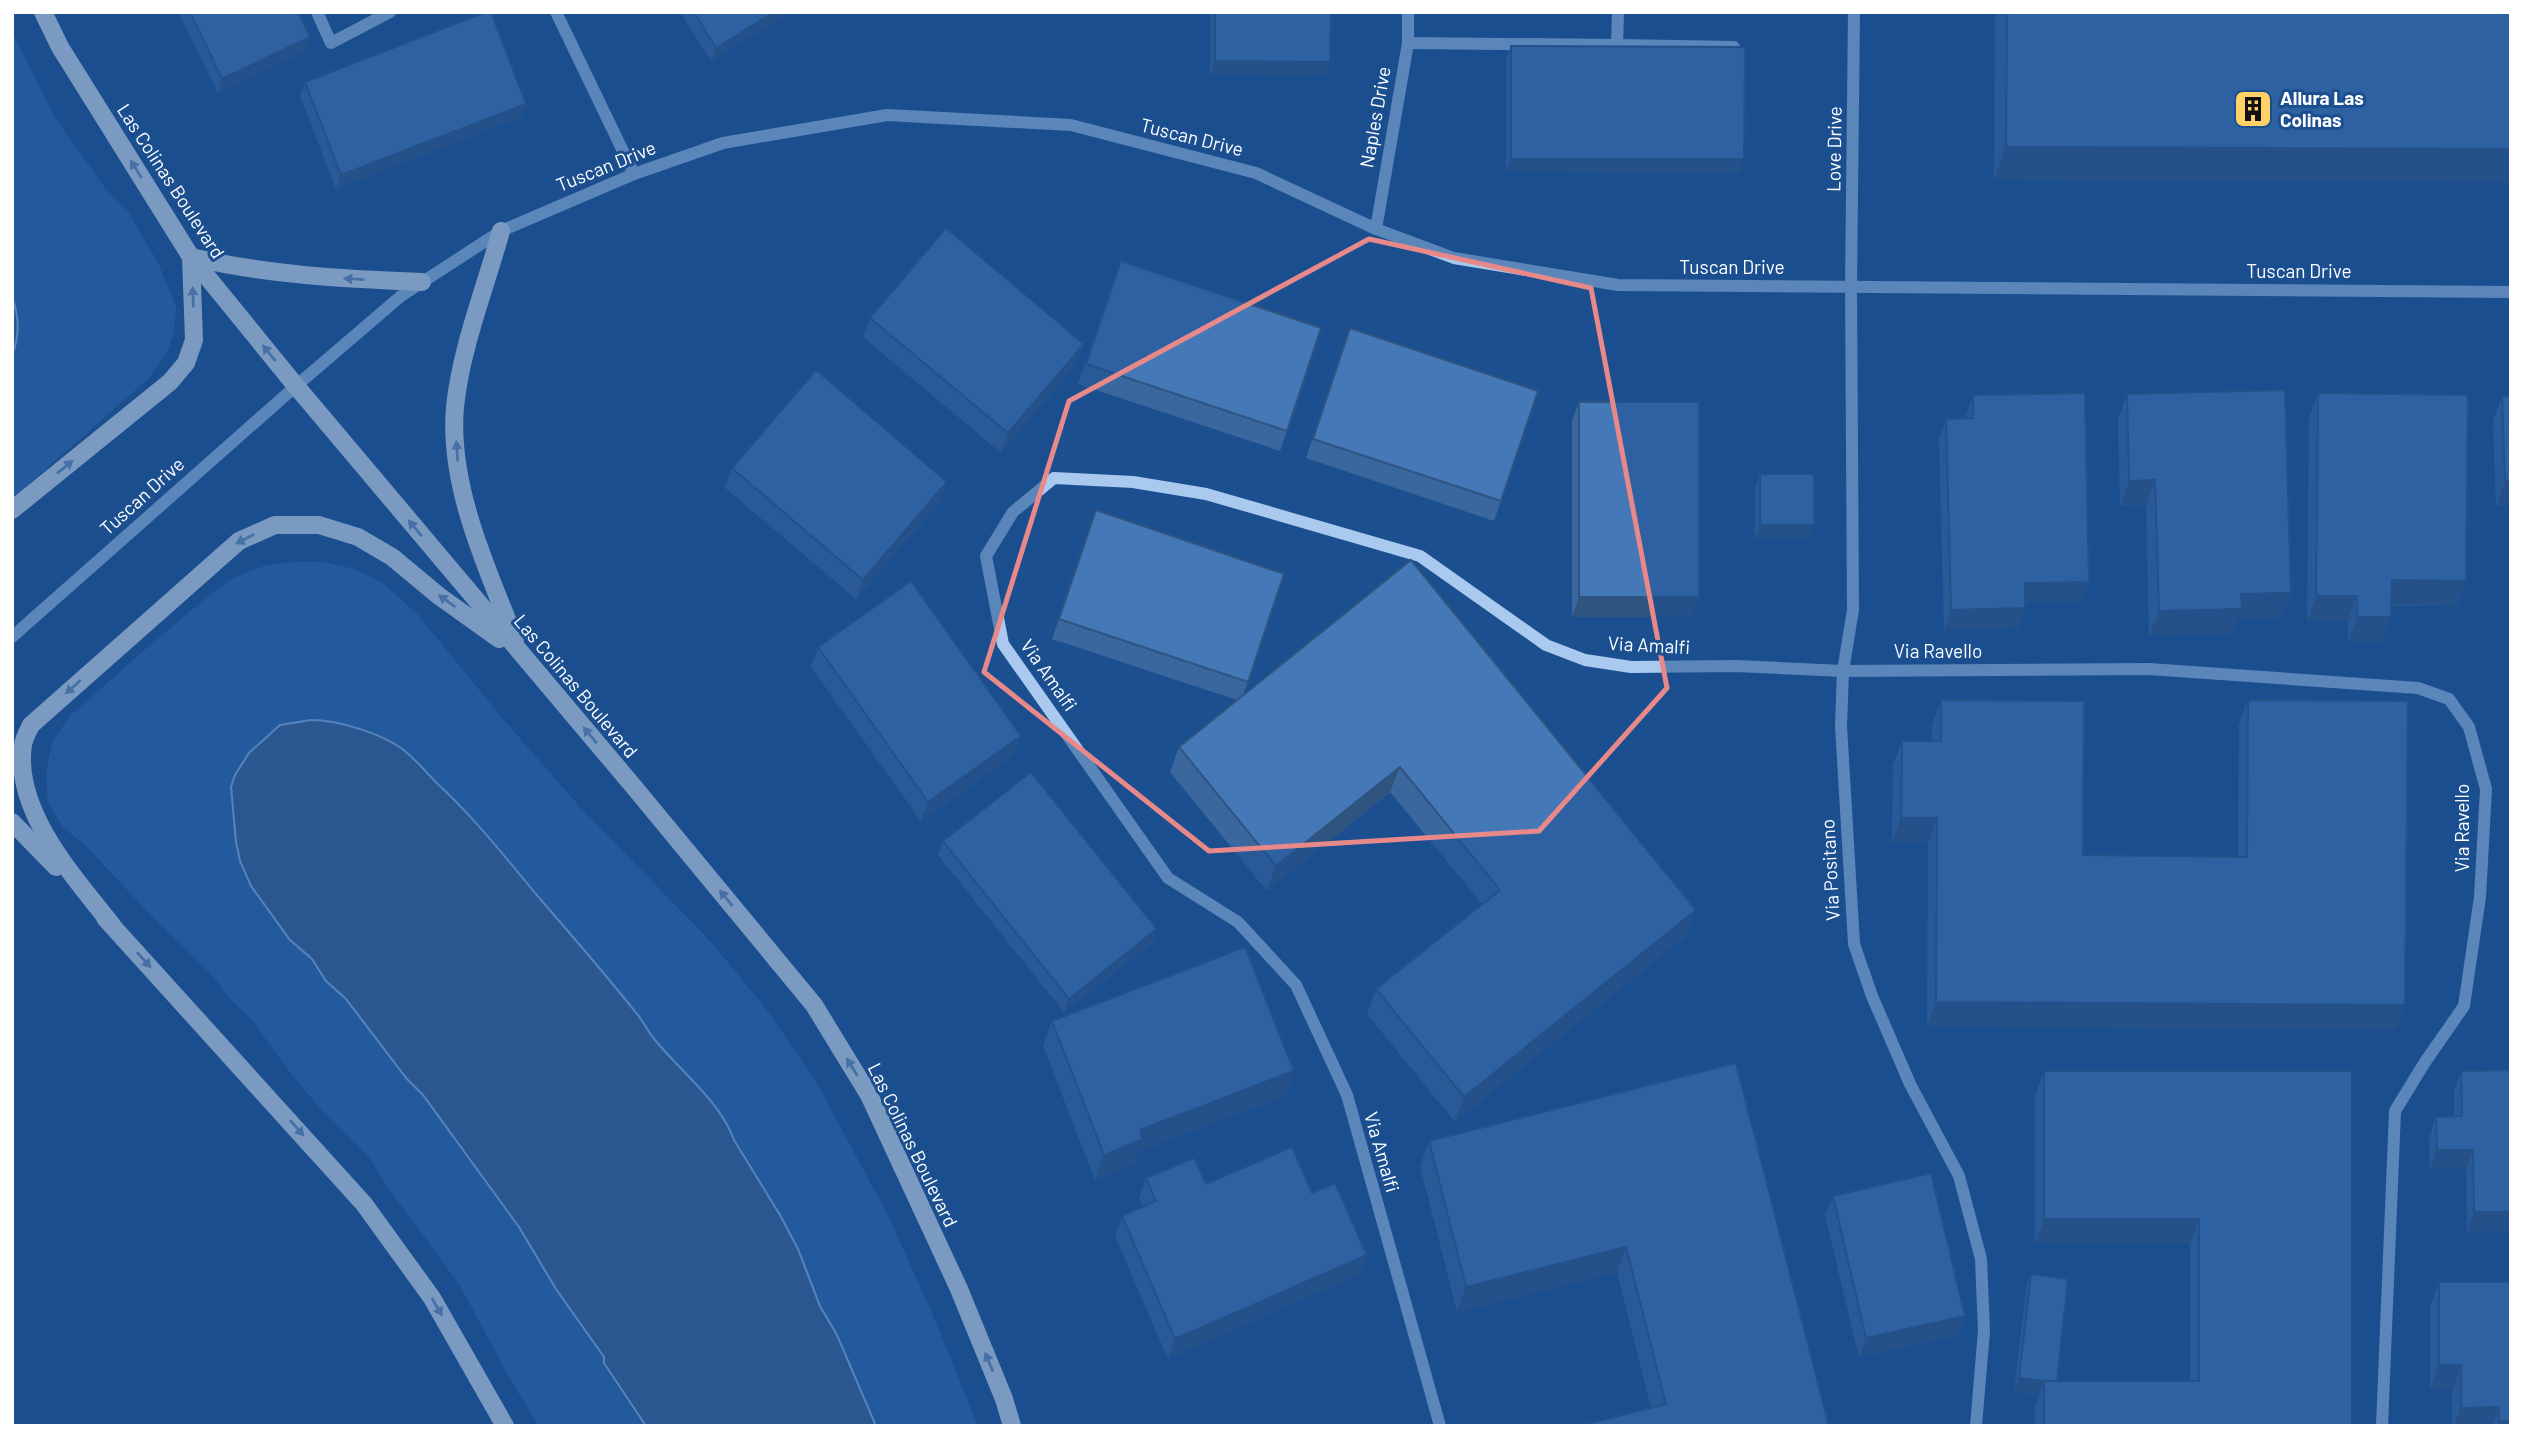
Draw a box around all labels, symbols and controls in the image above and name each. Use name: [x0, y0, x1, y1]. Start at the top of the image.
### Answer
street label: Naples Drive: [1354, 64, 1395, 169]
place label: Allura Las Colinas: [2280, 86, 2364, 131]
building icon: Allura Las Colinas: [2232, 88, 2274, 130]
street label: Las Colinas Boulevard: [113, 99, 230, 262]
street label: Love Drive: [1821, 106, 1846, 192]
street label: Tuscan Drive: [1138, 113, 1246, 160]
street label: Tuscan Drive: [553, 135, 659, 196]
one-way arrow: [130, 159, 143, 179]
street label: Tuscan Drive: [1679, 255, 1785, 278]
street label: Tuscan Drive: [2246, 259, 2352, 282]
one-way arrow: [343, 274, 365, 285]
one-way arrow: [187, 286, 198, 308]
one-way arrow: [262, 345, 277, 363]
one-way arrow: [451, 440, 462, 462]
street label: Tuscan Drive: [95, 452, 188, 539]
one-way arrow: [56, 460, 74, 475]
one-way arrow: [407, 519, 423, 537]
one-way arrow: [235, 533, 255, 544]
one-way arrow: [437, 594, 456, 608]
street label: Las Colinas Boulevard: [510, 609, 643, 762]
street label: Via Amalfi: [1607, 631, 1691, 658]
street label: Via Amalfi: [1016, 634, 1082, 715]
street label: Via Ravello: [1894, 639, 1982, 662]
one-way arrow: [64, 679, 82, 695]
one-way arrow: [583, 726, 598, 743]
street label: Via Ravello: [2450, 784, 2473, 872]
street label: Via Positano: [1815, 819, 1844, 922]
one-way arrow: [719, 890, 734, 907]
one-way arrow: [136, 951, 152, 969]
one-way arrow: [845, 1057, 858, 1076]
street label: Las Colinas Boulevard: [864, 1059, 963, 1231]
street label: Via Amalfi: [1360, 1109, 1405, 1195]
one-way arrow: [289, 1119, 305, 1137]
one-way arrow: [430, 1298, 443, 1317]
one-way arrow: [983, 1351, 994, 1372]

